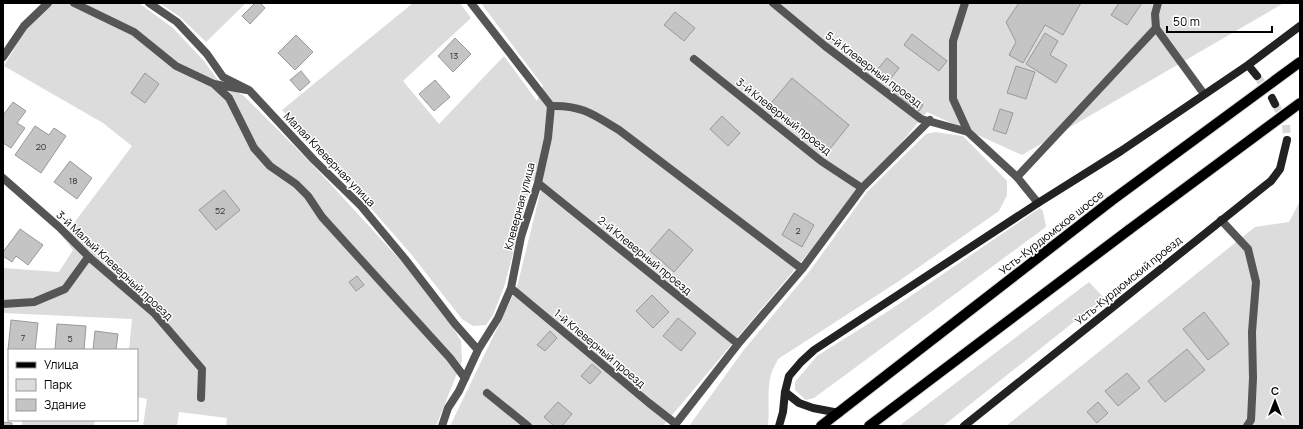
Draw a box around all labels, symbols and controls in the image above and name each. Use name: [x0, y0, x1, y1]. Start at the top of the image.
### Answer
scale bar: [1167, 8, 1272, 34]
text: 50 m: [1173, 13, 1200, 30]
street label: 5-й Клеверный проезд: [823, 28, 926, 110]
house number: 13: [450, 49, 458, 62]
street label: 3-й Клеверный проезд: [733, 74, 835, 158]
street label: Малая Клеверная улица: [281, 109, 379, 209]
house number: 20: [36, 140, 46, 153]
street label: Клеверная улица: [500, 161, 538, 251]
house number: 18: [69, 174, 77, 187]
street label: Усть-Курдюмское шоссе: [996, 186, 1107, 278]
house number: 52: [215, 204, 225, 217]
street label: 3-й Малый Клеверный проезд: [53, 207, 177, 323]
street label: 2-й Клеверный проезд: [595, 212, 696, 298]
house number: 2: [795, 224, 801, 237]
street label: Усть-Курдюмский проезд: [1072, 232, 1185, 328]
street label: 1-й Клеверный проезд: [551, 305, 649, 391]
house number: 7: [21, 331, 26, 344]
house number: 5: [67, 332, 73, 345]
legend: [8, 349, 138, 421]
text: Улица: [44, 356, 78, 373]
text: Парк: [44, 376, 73, 393]
north arrow: [1255, 381, 1295, 421]
text: С: [1271, 383, 1279, 398]
text: Здание: [44, 396, 86, 413]

